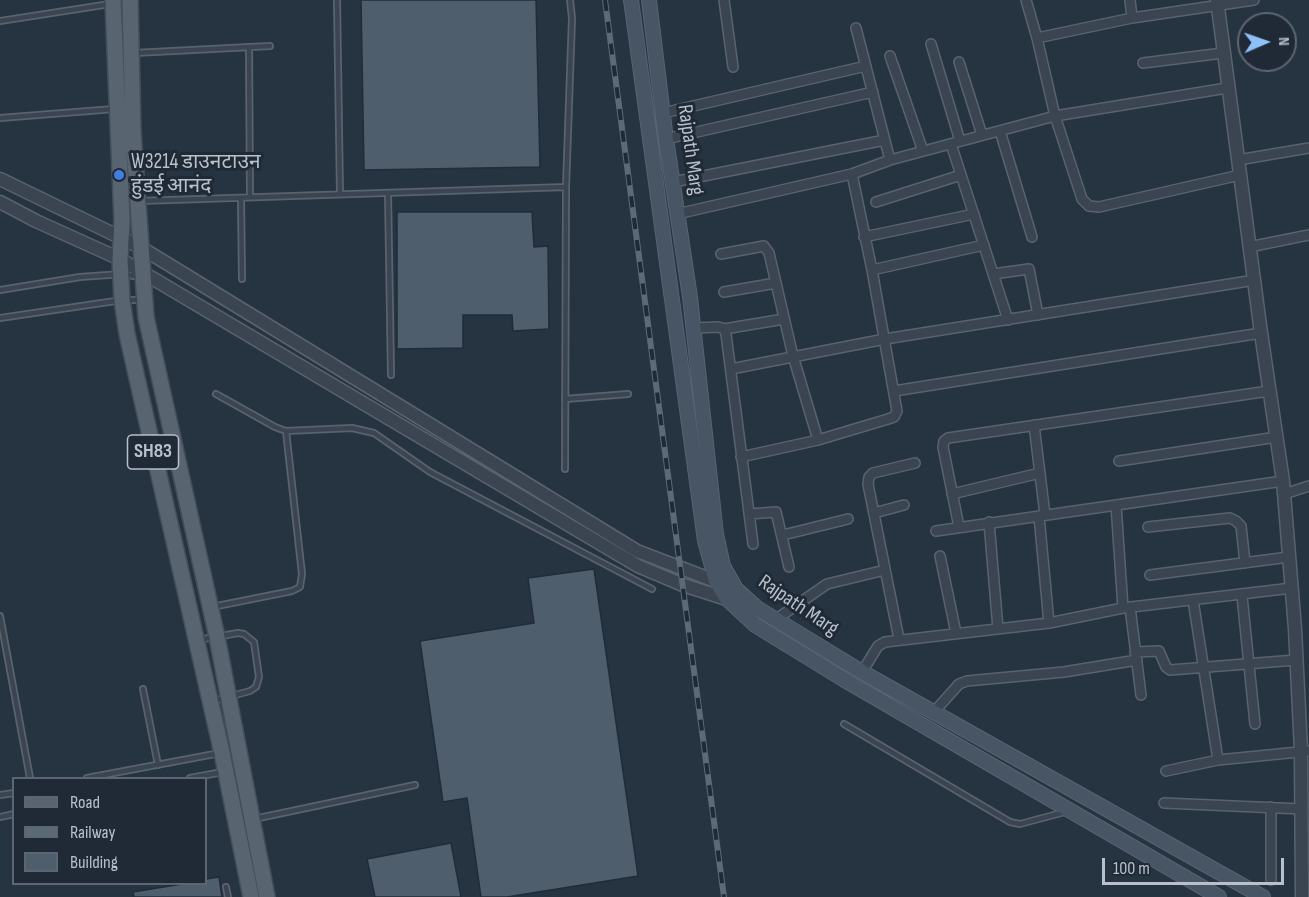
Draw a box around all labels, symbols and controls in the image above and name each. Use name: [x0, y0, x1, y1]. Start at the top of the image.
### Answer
north arrow: [1237, 12, 1297, 72]
text: N: [1274, 37, 1293, 46]
street label: Rajpath Marg: [671, 103, 709, 197]
place label: W3214 डाउनटाउन हुंडई आनंद: [131, 150, 261, 200]
marker: W3214 डाउनटाउन हुंडई आनंद: [112, 168, 126, 182]
road number: SH83: [128, 435, 178, 469]
street label: Rajpath Marg: [753, 570, 843, 642]
legend: [12, 777, 207, 885]
text: Road: [70, 792, 100, 813]
text: Railway: [70, 822, 115, 843]
scale bar: [1105, 846, 1286, 884]
text: Building: [70, 852, 118, 873]
text: 100 m: [1113, 858, 1150, 879]

